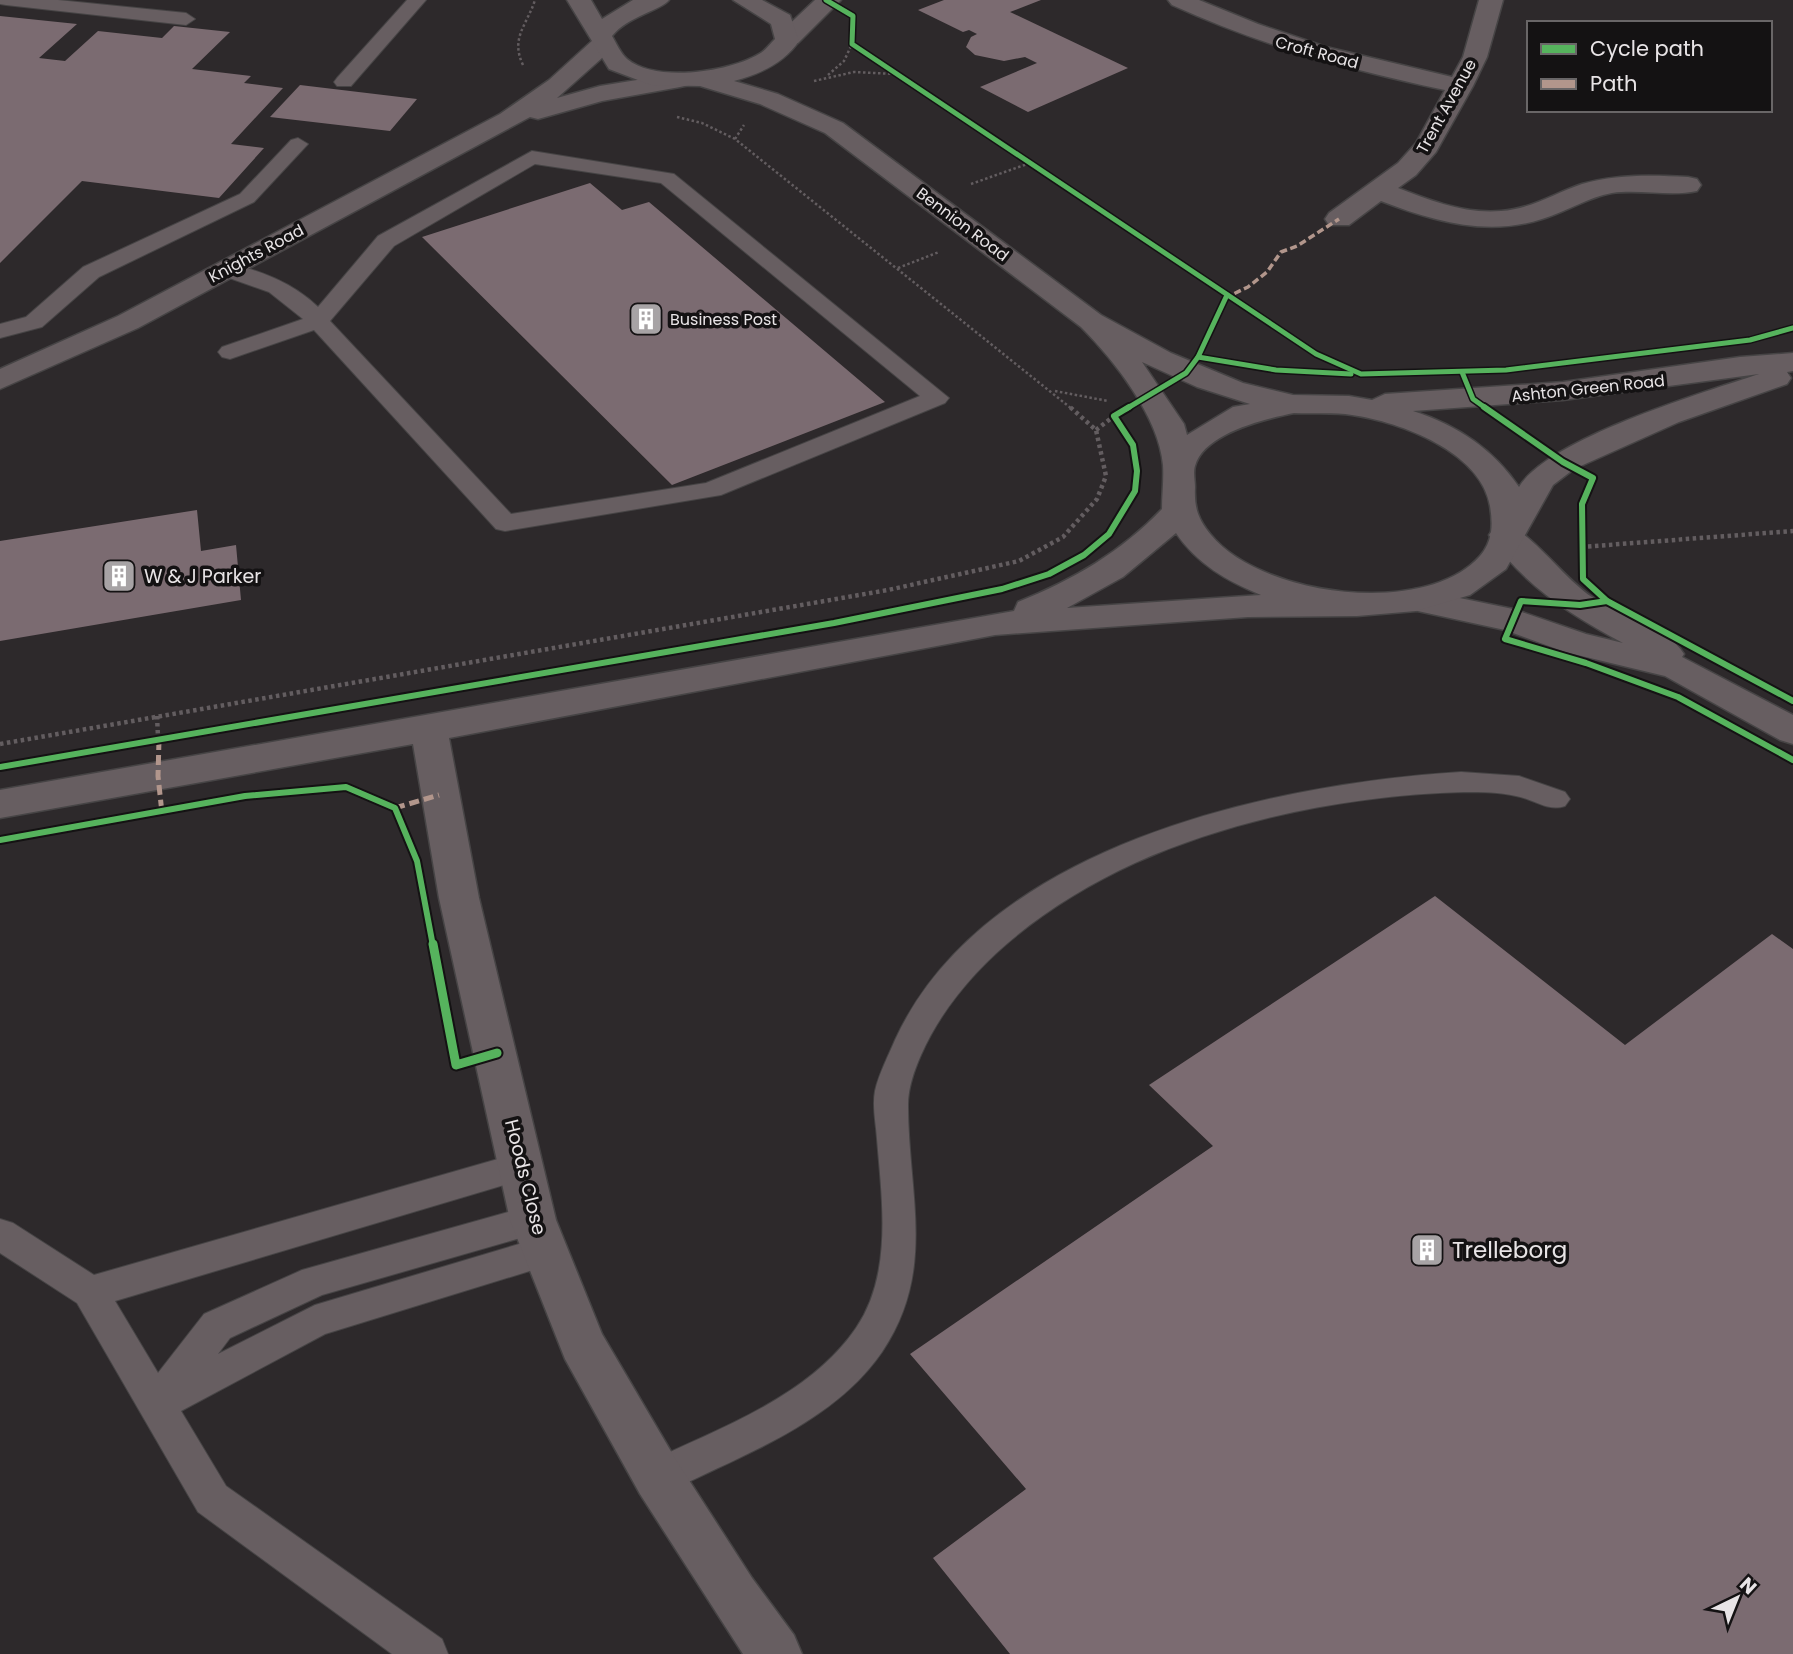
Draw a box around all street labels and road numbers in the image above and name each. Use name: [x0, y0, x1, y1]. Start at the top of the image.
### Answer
street label: Croft Road: [1273, 30, 1361, 75]
street label: Trent Avenue: [1411, 55, 1482, 158]
street label: Bennion Road: [912, 182, 1014, 267]
street label: Knights Road: [205, 219, 308, 288]
street label: Ashton Green Road: [1510, 369, 1666, 408]
street label: Hoods Close: [498, 1116, 553, 1238]

